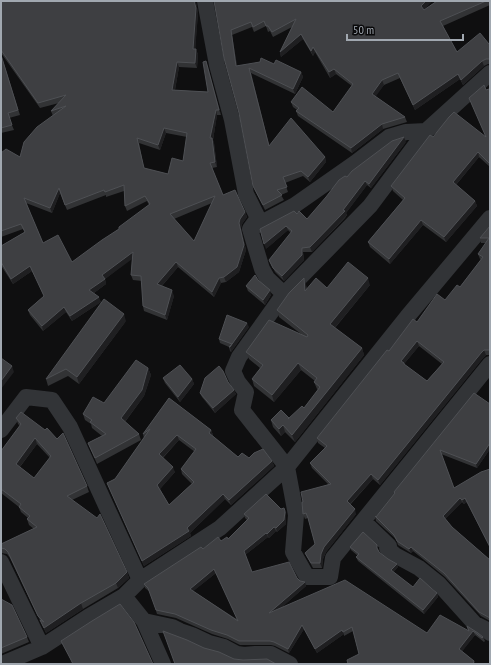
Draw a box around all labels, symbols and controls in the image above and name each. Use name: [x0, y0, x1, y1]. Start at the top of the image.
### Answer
scale bar: [347, 16, 463, 42]
text: 50 m: [353, 22, 374, 37]

